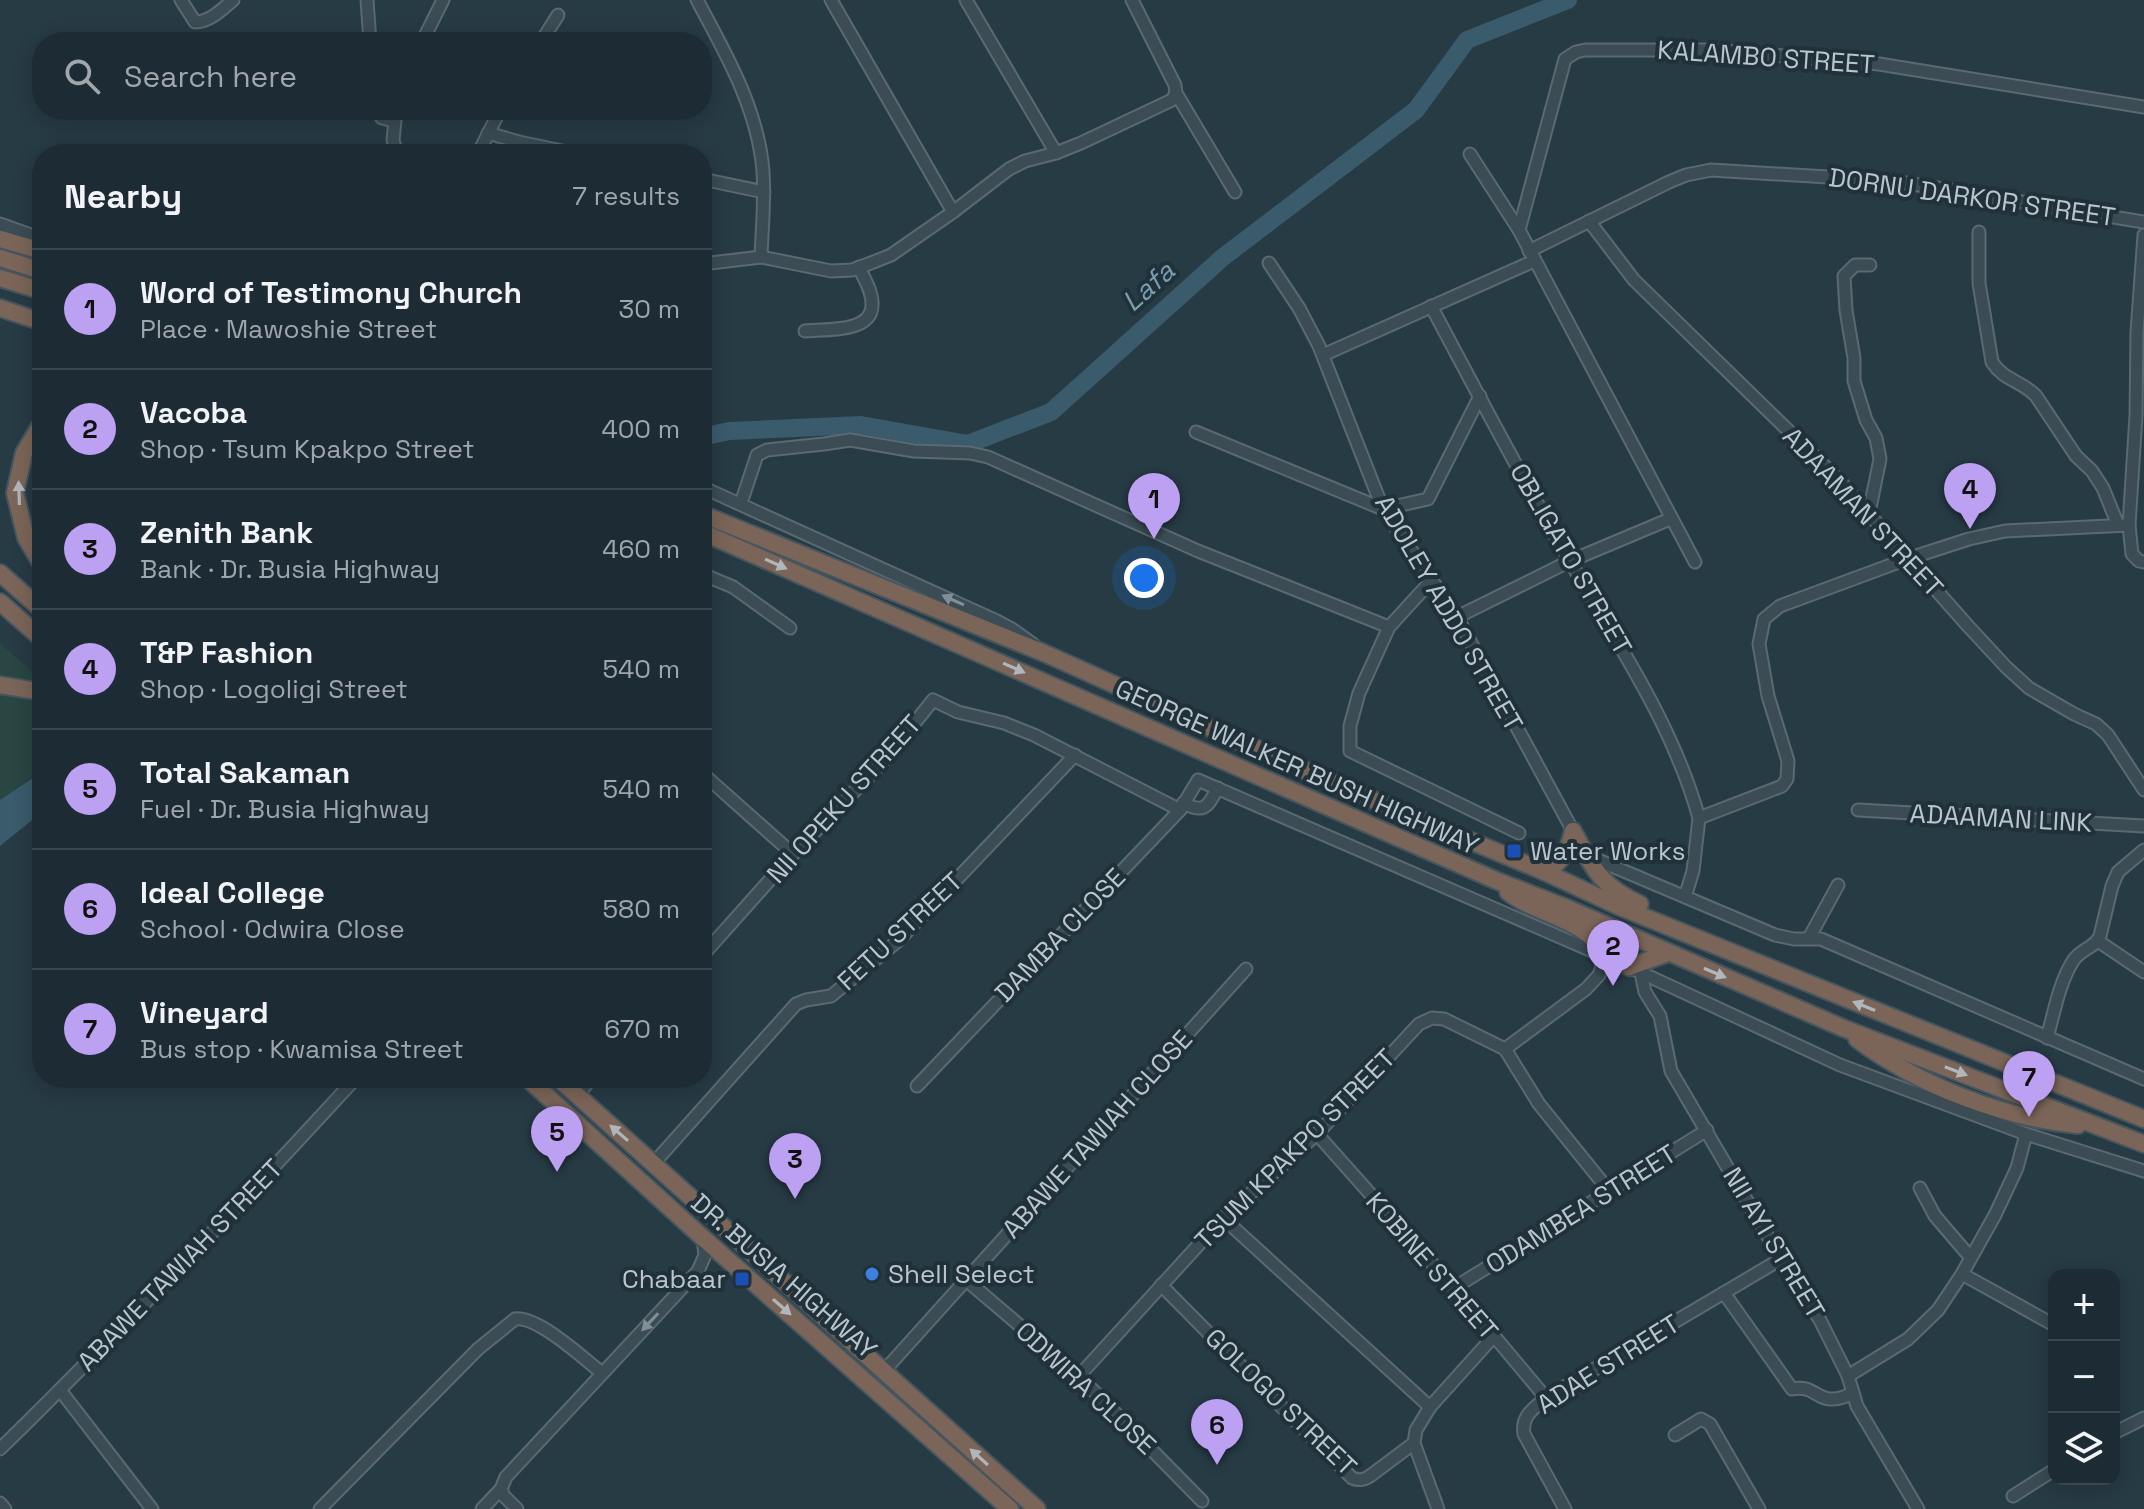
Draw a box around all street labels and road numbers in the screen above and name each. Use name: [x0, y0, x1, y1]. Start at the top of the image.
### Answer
street label: KALAMBO STREET: [1656, 32, 1876, 82]
street label: DORNU DARKOR STREET: [1827, 160, 2117, 234]
street label: ADAAMAN STREET: [1775, 420, 1951, 604]
street label: OBLIGATO STREET: [1502, 457, 1640, 661]
street label: ADOLEY ADDO STREET: [1367, 489, 1531, 737]
street label: GEORGE WALKER BUSH HIGHWAY: [1110, 671, 1484, 863]
street label: NII OPEKU STREET: [759, 708, 929, 890]
street label: ADAAMAN LINK: [1909, 796, 2093, 840]
street label: DAMBA CLOSE: [987, 861, 1133, 1009]
street label: FETU STREET: [830, 864, 970, 998]
street label: ABAWE TAWIAH CLOSE: [994, 1023, 1200, 1245]
street label: TSUM KPAKPO STREET: [1187, 1041, 1403, 1257]
street label: ODAMBEA STREET: [1479, 1137, 1683, 1281]
street label: ABAWE TAWIAH STREET: [70, 1152, 290, 1378]
street label: NII AYI STREET: [1715, 1161, 1833, 1325]
street label: KOBINE STREET: [1358, 1185, 1506, 1347]
street label: DR. BUSIA HIGHWAY: [684, 1186, 884, 1366]
street label: ADAE STREET: [1530, 1307, 1686, 1421]
street label: ODWIRA CLOSE: [1008, 1314, 1164, 1462]
street label: GOLOGO STREET: [1198, 1321, 1364, 1483]

